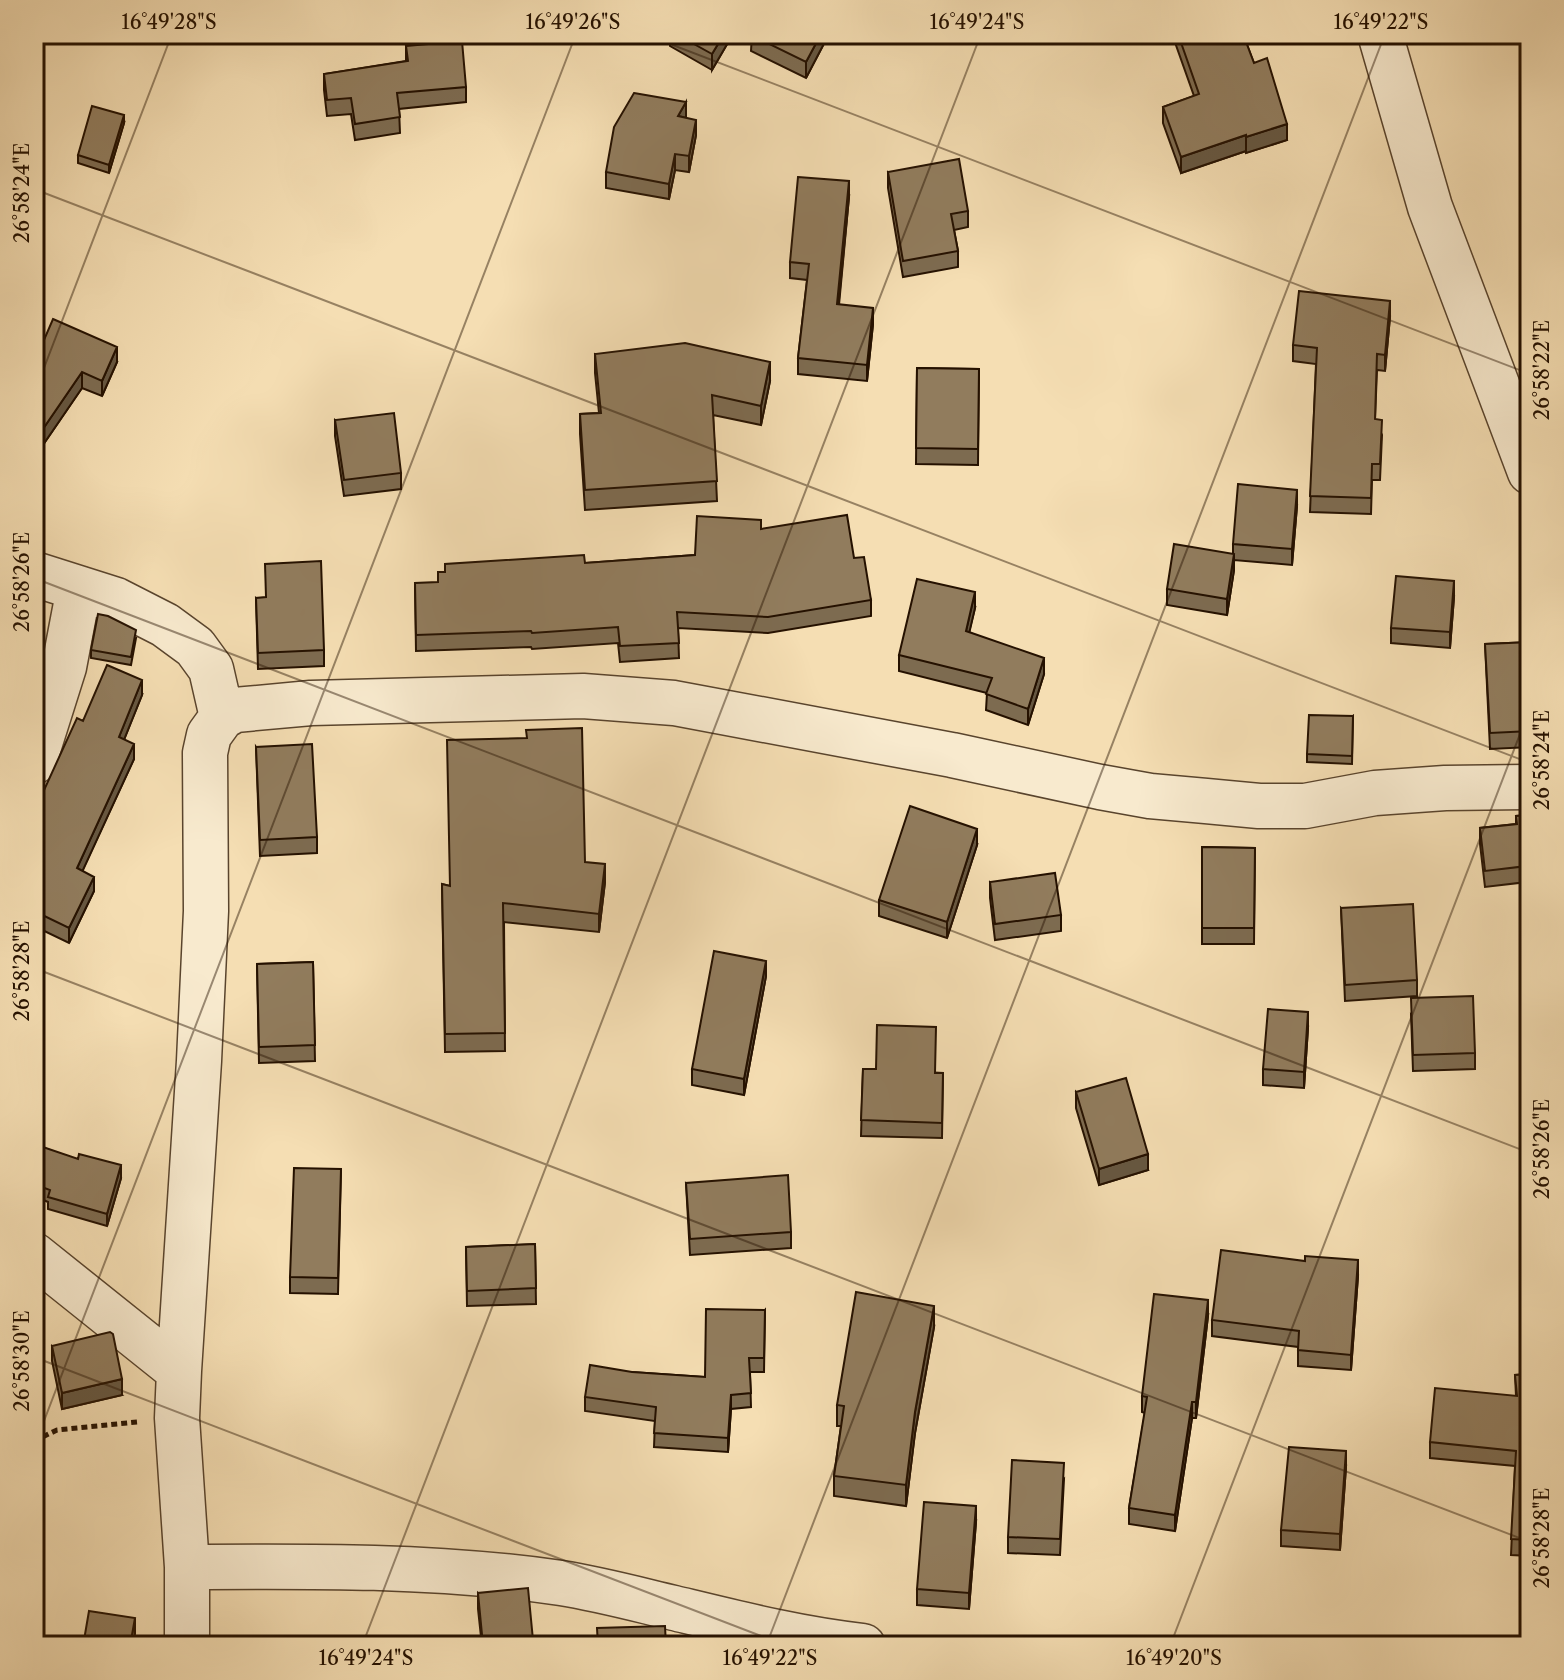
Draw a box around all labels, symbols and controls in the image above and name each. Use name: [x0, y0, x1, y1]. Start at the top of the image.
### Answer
text: 16°49'28"S: [121, 10, 217, 34]
text: 16°49'26"S: [526, 10, 620, 34]
text: 16°49'24"S: [930, 10, 1024, 34]
text: 16°49'22"S: [1334, 10, 1428, 34]
text: 26°58'24"E: [10, 143, 34, 243]
text: 26°58'22"E: [1530, 320, 1554, 420]
text: 26°58'26"E: [10, 532, 34, 632]
text: 26°58'24"E: [1530, 710, 1554, 810]
text: 26°58'28"E: [10, 921, 34, 1022]
text: 26°58'26"E: [1530, 1099, 1554, 1199]
text: 26°58'30"E: [10, 1310, 34, 1412]
text: 26°58'28"E: [1530, 1488, 1554, 1589]
text: 16°49'24"S: [319, 1646, 413, 1670]
text: 16°49'22"S: [723, 1646, 817, 1670]
text: 16°49'20"S: [1126, 1646, 1222, 1670]

